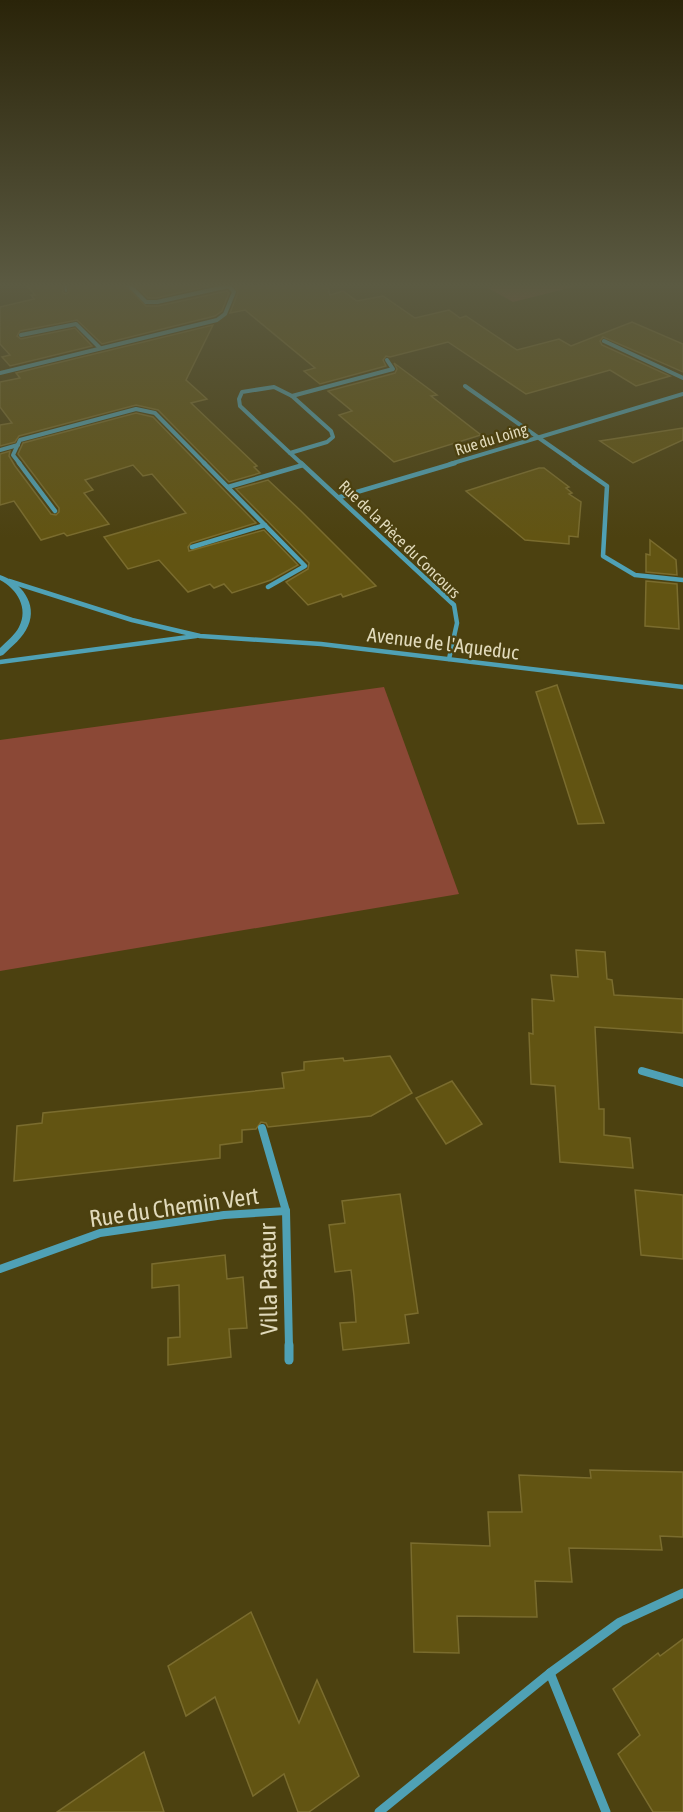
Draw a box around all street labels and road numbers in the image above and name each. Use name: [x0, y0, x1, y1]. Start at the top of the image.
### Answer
street label: Rue du Loing: [453, 419, 530, 459]
street label: Rue de la Pièce du Concours: [336, 476, 465, 602]
street label: Avenue de l'Aqueduc: [366, 622, 521, 664]
street label: Rue du Chemin Vert: [88, 1182, 261, 1232]
street label: Villa Pasteur: [254, 1222, 282, 1335]

